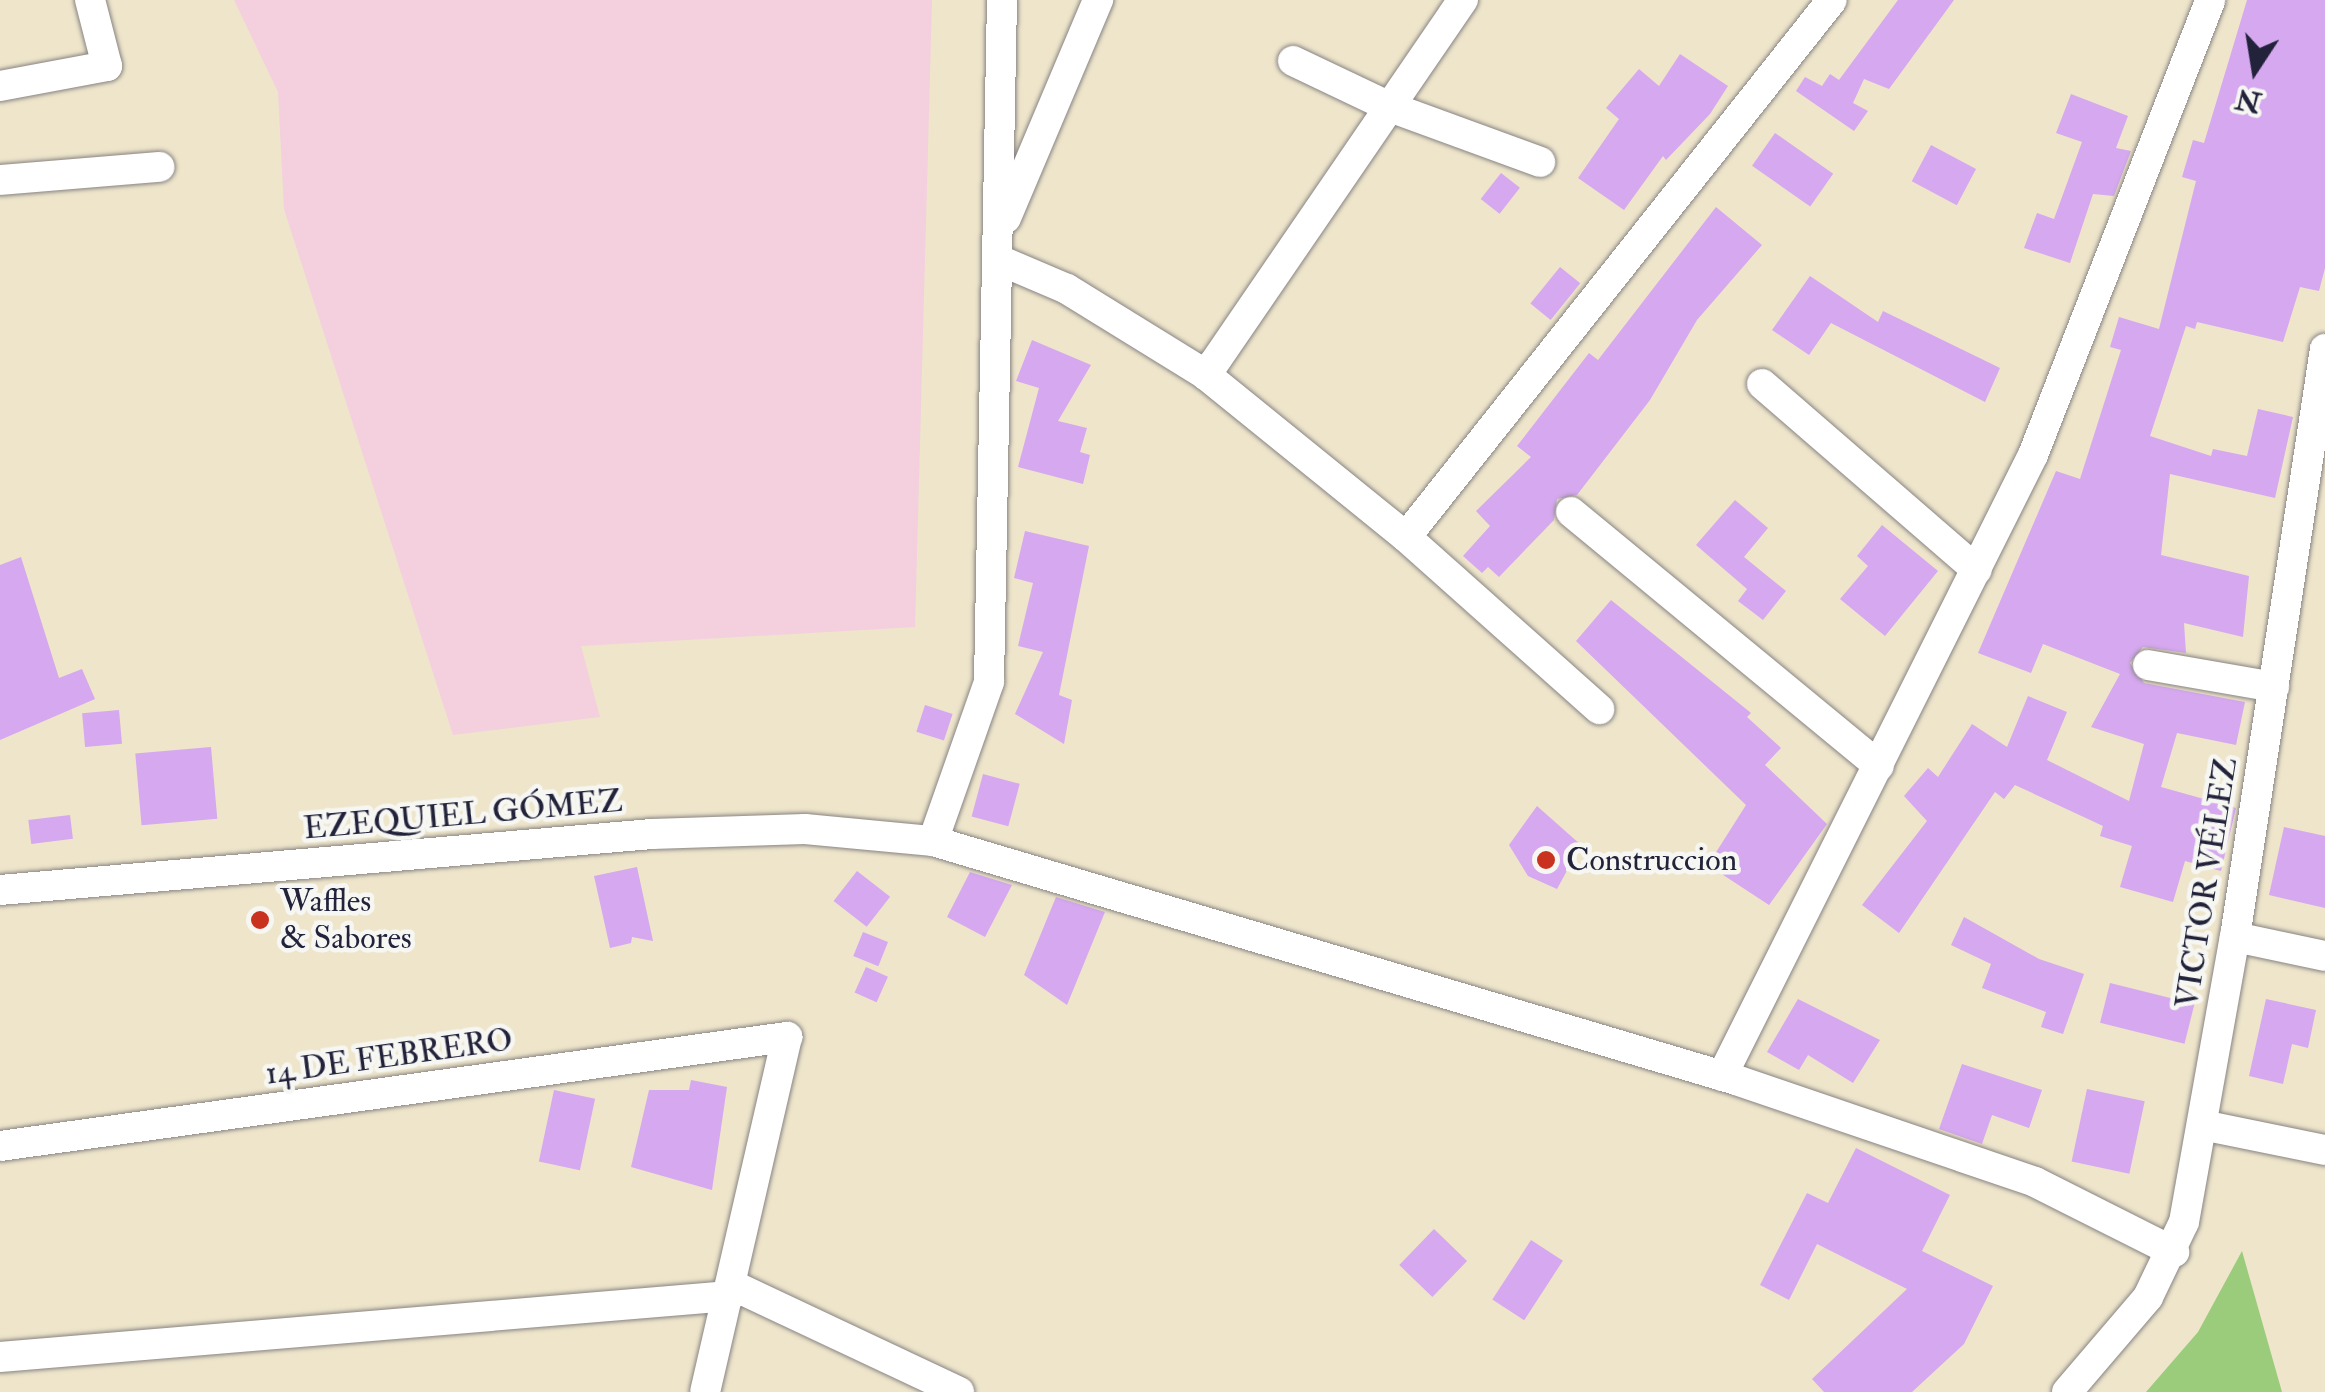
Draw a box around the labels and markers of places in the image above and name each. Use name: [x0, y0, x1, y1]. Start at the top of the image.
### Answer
place label: Construccion: [1566, 841, 1737, 879]
marker: Construccion: [1535, 849, 1557, 871]
place label: Waffles & Sabores: [280, 883, 412, 958]
marker: Waffles & Sabores: [249, 909, 271, 931]

